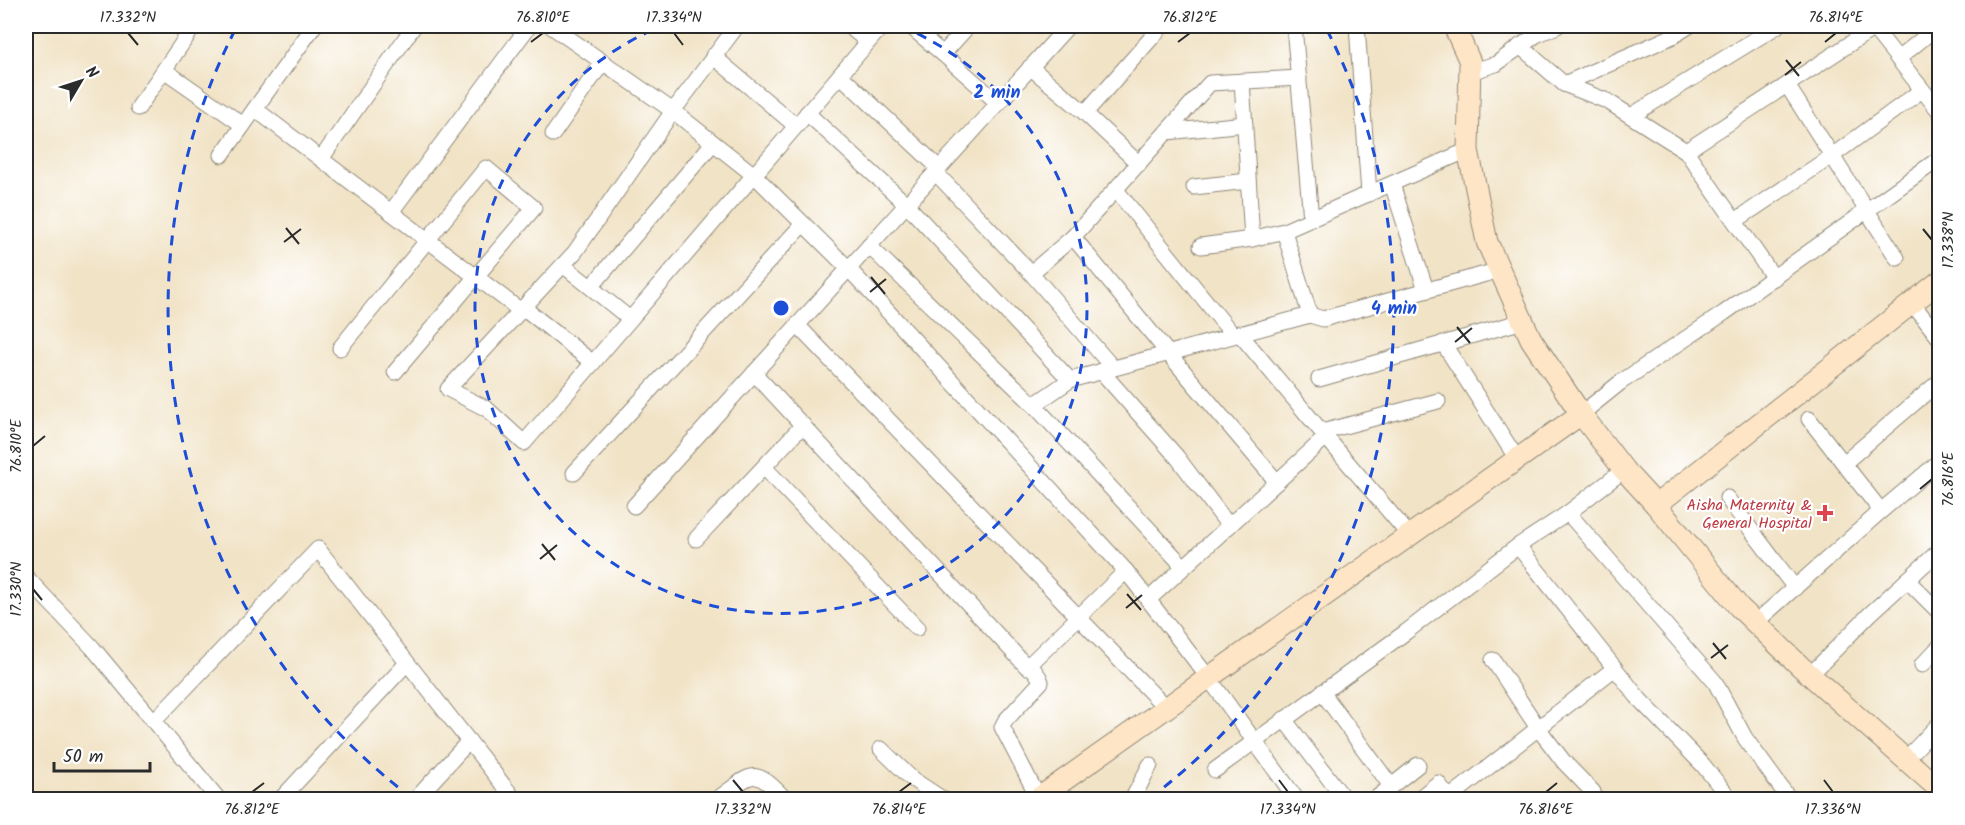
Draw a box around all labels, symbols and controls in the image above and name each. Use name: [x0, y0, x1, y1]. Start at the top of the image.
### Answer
text: 17.332°N: [100, 6, 156, 30]
text: 76.810°E: [516, 6, 571, 30]
text: 17.334°N: [646, 6, 702, 30]
text: 76.812°E: [1162, 6, 1219, 30]
text: 76.814°E: [1809, 6, 1865, 30]
north arrow: [51, 51, 111, 111]
text: N: [79, 61, 104, 84]
text: 2 min: [974, 79, 1020, 108]
text: 17.338°N: [1937, 212, 1961, 268]
text: 4 min: [1371, 295, 1417, 324]
centre of rings: [771, 298, 791, 318]
text: 76.810°E: [5, 418, 29, 473]
text: 76.816°E: [1937, 450, 1961, 506]
place label: Aisha Maternity & General Hospital: [1687, 493, 1812, 536]
marker: Aisha Maternity & General Hospital: [1816, 504, 1834, 522]
text: 17.330°N: [5, 561, 29, 617]
scale bar: [54, 735, 150, 773]
text: 50 m: [63, 743, 103, 772]
text: 76.812°E: [224, 798, 281, 822]
text: 17.332°N: [715, 798, 771, 822]
text: 76.814°E: [872, 798, 928, 822]
text: 17.334°N: [1260, 798, 1316, 822]
text: 76.816°E: [1519, 798, 1575, 822]
text: 17.336°N: [1805, 798, 1861, 822]

